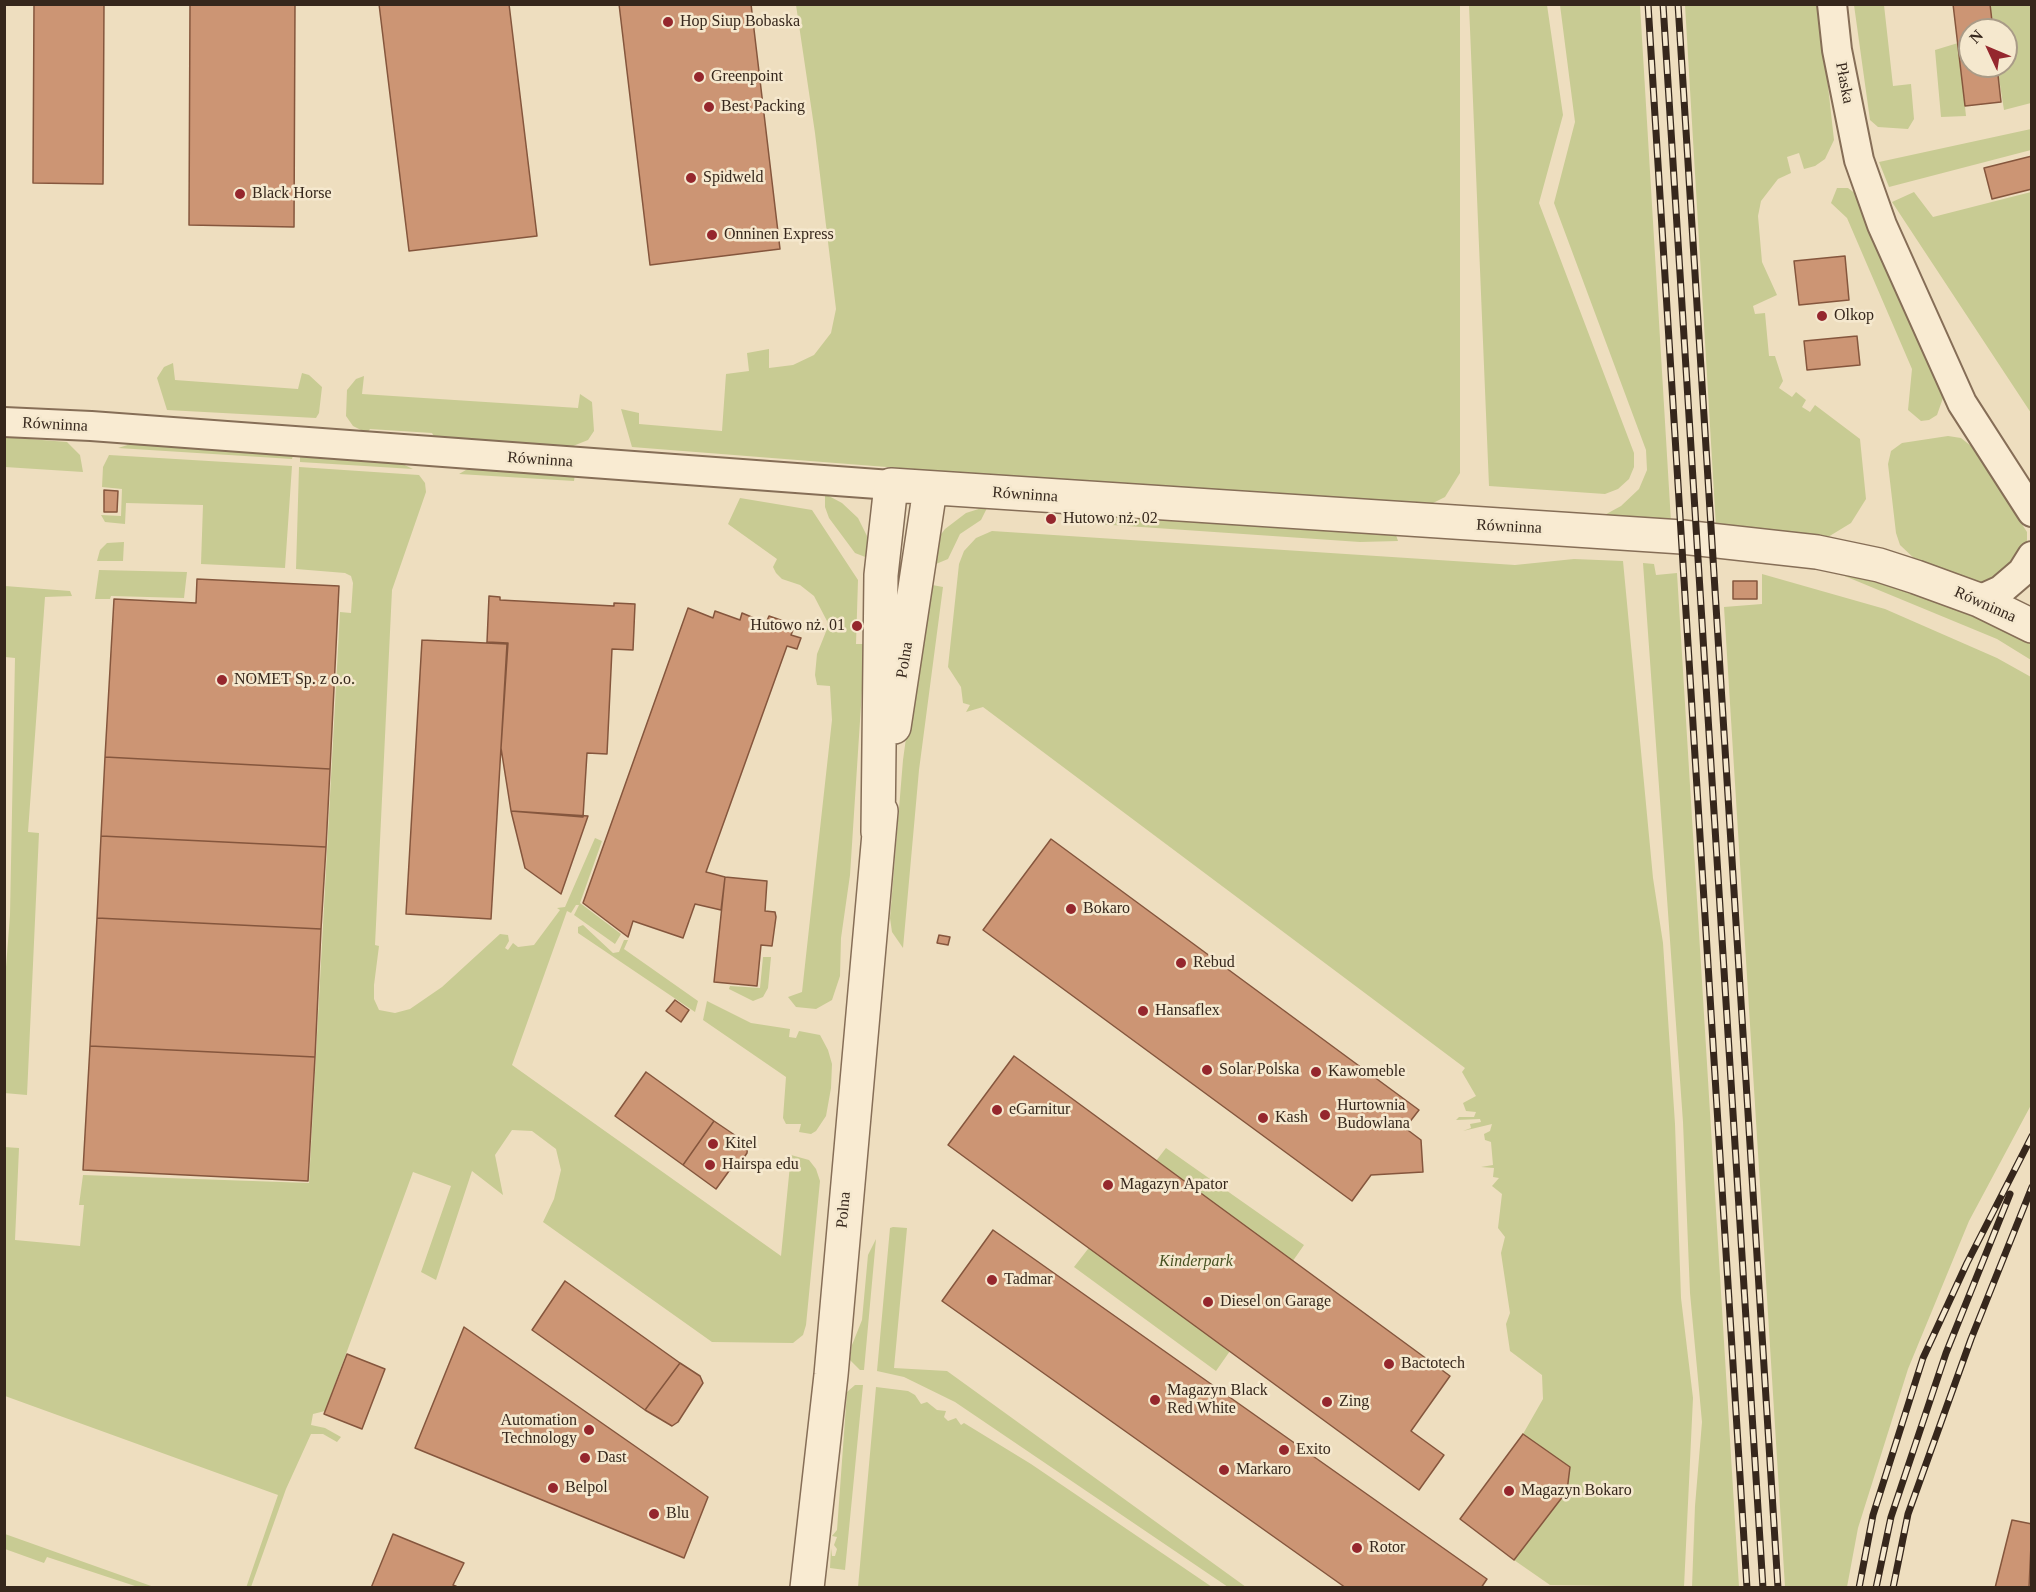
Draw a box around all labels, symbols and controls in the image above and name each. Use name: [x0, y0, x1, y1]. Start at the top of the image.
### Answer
place label: Hop Siup Bobaska: [680, 12, 800, 32]
marker: Hop Siup Bobaska: [661, 15, 675, 29]
north arrow: [1958, 18, 2018, 78]
text: N: [1966, 26, 1986, 47]
street label: Płaska: [1831, 61, 1857, 105]
place label: Greenpoint: [711, 67, 783, 87]
marker: Greenpoint: [692, 70, 706, 84]
place label: Best Packing: [721, 97, 805, 117]
marker: Best Packing: [702, 100, 716, 114]
place label: Spidweld: [703, 168, 763, 188]
marker: Spidweld: [684, 171, 698, 185]
place label: Black Horse: [252, 184, 332, 204]
marker: Black Horse: [233, 187, 247, 201]
place label: Onninen Express: [724, 225, 834, 245]
marker: Onninen Express: [705, 228, 719, 242]
place label: Olkop: [1834, 306, 1874, 326]
marker: Olkop: [1815, 309, 1829, 323]
street label: Równinna: [22, 414, 88, 436]
street label: Równinna: [507, 448, 573, 472]
street label: Równinna: [992, 483, 1058, 507]
place label: Hutowo nż. 02: [1063, 509, 1158, 529]
marker: Hutowo nż. 02: [1044, 512, 1058, 526]
street label: Równinna: [1476, 516, 1542, 538]
street label: Równinna: [1951, 583, 2019, 627]
place label: Hutowo nż. 01: [750, 616, 845, 636]
marker: Hutowo nż. 01: [850, 619, 864, 633]
street label: Polna: [893, 640, 917, 680]
place label: NOMET Sp. z o.o.: [234, 670, 355, 690]
marker: NOMET Sp. z o.o.: [215, 673, 229, 687]
place label: Bokaro: [1083, 899, 1130, 919]
marker: Bokaro: [1064, 902, 1078, 916]
place label: Rebud: [1193, 953, 1235, 973]
marker: Rebud: [1174, 956, 1188, 970]
place label: Hansaflex: [1155, 1001, 1220, 1021]
marker: Hansaflex: [1136, 1004, 1150, 1018]
place label: Solar Polska: [1219, 1060, 1299, 1080]
place label: Kawomeble: [1328, 1062, 1405, 1082]
marker: Solar Polska: [1200, 1063, 1214, 1077]
marker: Kawomeble: [1309, 1065, 1323, 1079]
place label: Hurtownia Budowlana: [1337, 1096, 1410, 1134]
place label: eGarnitur: [1009, 1100, 1070, 1120]
marker: eGarnitur: [990, 1103, 1004, 1117]
place label: Kash: [1275, 1108, 1308, 1128]
marker: Hurtownia Budowlana: [1318, 1108, 1332, 1122]
marker: Kash: [1256, 1111, 1270, 1125]
place label: Kitel: [725, 1134, 757, 1154]
marker: Kitel: [706, 1137, 720, 1151]
place label: Hairspa edu: [722, 1155, 799, 1175]
marker: Hairspa edu: [703, 1158, 717, 1172]
place label: Magazyn Apator: [1120, 1175, 1228, 1195]
marker: Magazyn Apator: [1101, 1178, 1115, 1192]
street label: Polna: [833, 1191, 855, 1229]
park label: Kinderpark: [1159, 1252, 1233, 1272]
place label: Tadmar: [1004, 1270, 1053, 1290]
marker: Tadmar: [985, 1273, 999, 1287]
place label: Diesel on Garage: [1220, 1292, 1331, 1312]
marker: Diesel on Garage: [1201, 1295, 1215, 1309]
place label: Bactotech: [1401, 1354, 1465, 1374]
marker: Bactotech: [1382, 1357, 1396, 1371]
place label: Magazyn Black Red White: [1167, 1381, 1268, 1419]
place label: Zing: [1339, 1392, 1369, 1412]
marker: Magazyn Black Red White: [1148, 1393, 1162, 1407]
marker: Zing: [1320, 1395, 1334, 1409]
place label: Automation Technology: [501, 1411, 577, 1449]
marker: Automation Technology: [582, 1423, 596, 1437]
place label: Exito: [1296, 1440, 1331, 1460]
marker: Exito: [1277, 1443, 1291, 1457]
place label: Dast: [597, 1448, 626, 1468]
marker: Dast: [578, 1451, 592, 1465]
place label: Markaro: [1236, 1460, 1291, 1480]
marker: Markaro: [1217, 1463, 1231, 1477]
place label: Belpol: [565, 1478, 608, 1498]
marker: Belpol: [546, 1481, 560, 1495]
place label: Magazyn Bokaro: [1521, 1481, 1632, 1501]
marker: Magazyn Bokaro: [1502, 1484, 1516, 1498]
place label: Blu: [666, 1504, 689, 1524]
marker: Blu: [647, 1507, 661, 1521]
place label: Rotor: [1369, 1538, 1405, 1558]
marker: Rotor: [1350, 1541, 1364, 1555]

